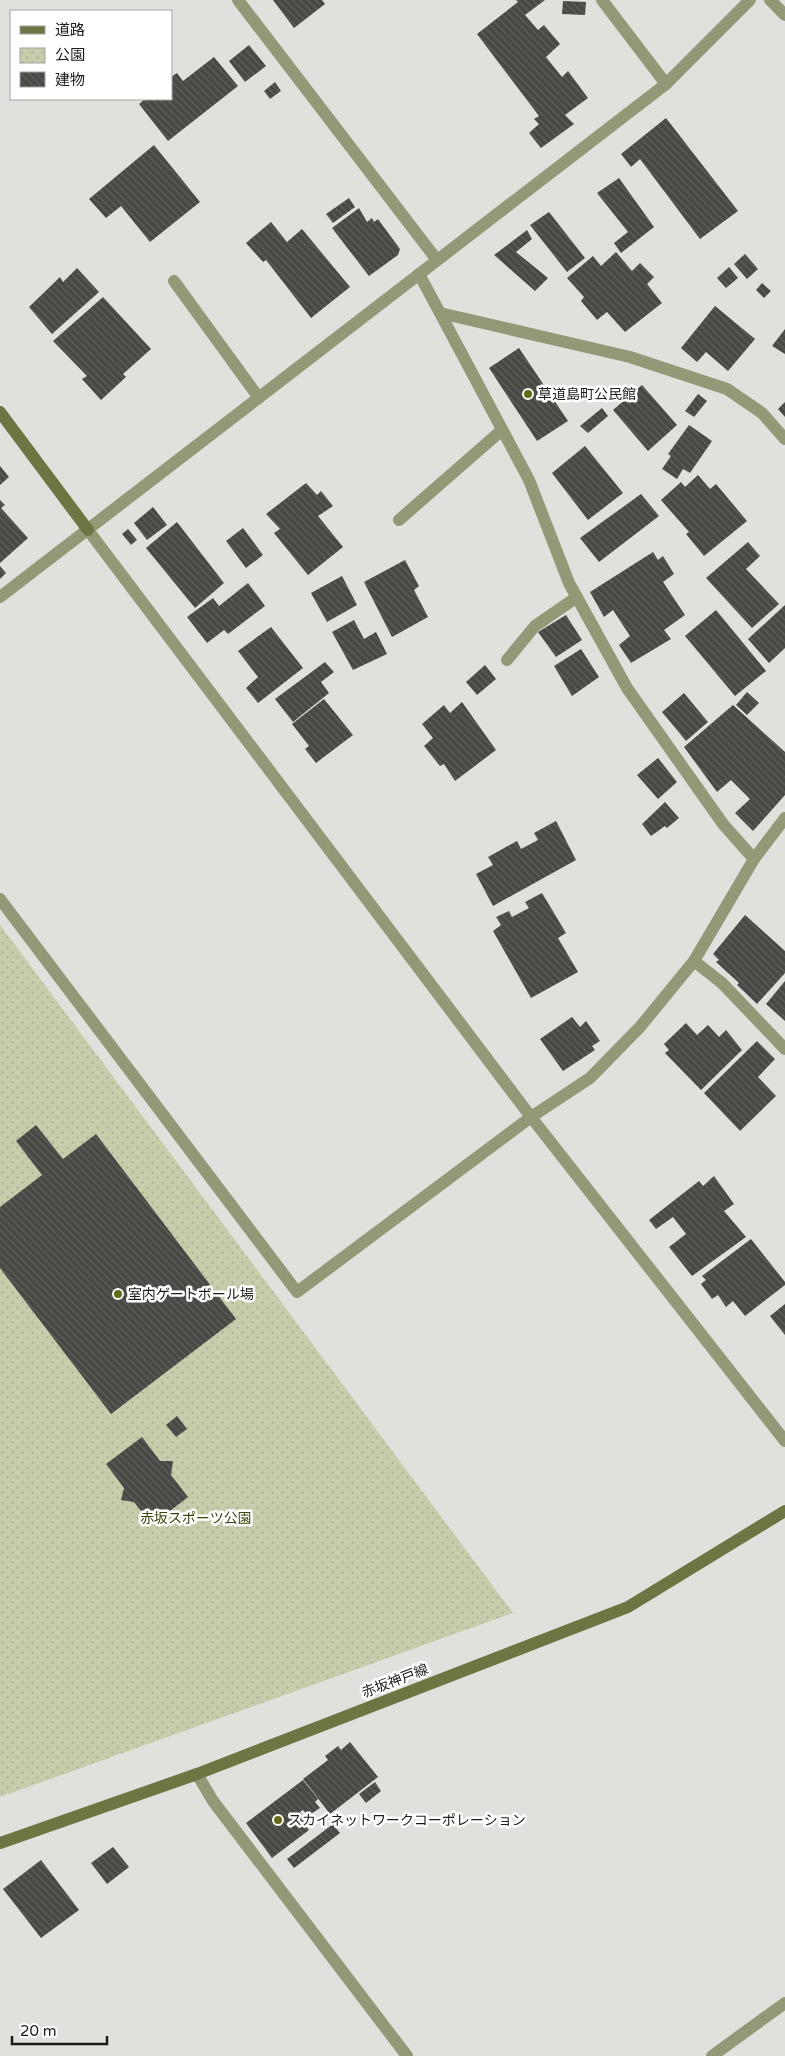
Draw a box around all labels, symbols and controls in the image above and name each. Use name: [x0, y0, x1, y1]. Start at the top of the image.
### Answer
legend: [10, 10, 172, 100]
text: 道路: [55, 21, 85, 39]
text: 公園: [55, 46, 85, 64]
text: 建物: [55, 71, 85, 89]
place label: 草道島町公民館: [538, 386, 636, 403]
marker: 草道島町公民館: [522, 388, 534, 400]
place label: 室内ゲートボール場: [128, 1286, 254, 1303]
marker: 室内ゲートボール場: [112, 1288, 124, 1300]
park label: 赤坂スポーツ公園: [140, 1510, 252, 1527]
street label: 赤坂神戸線: [359, 1661, 431, 1701]
place label: スカイネットワークコーポレーション: [288, 1812, 526, 1829]
marker: スカイネットワークコーポレーション: [272, 1814, 284, 1826]
scale bar: [12, 2014, 108, 2046]
text: 20 m: [20, 2022, 57, 2040]

